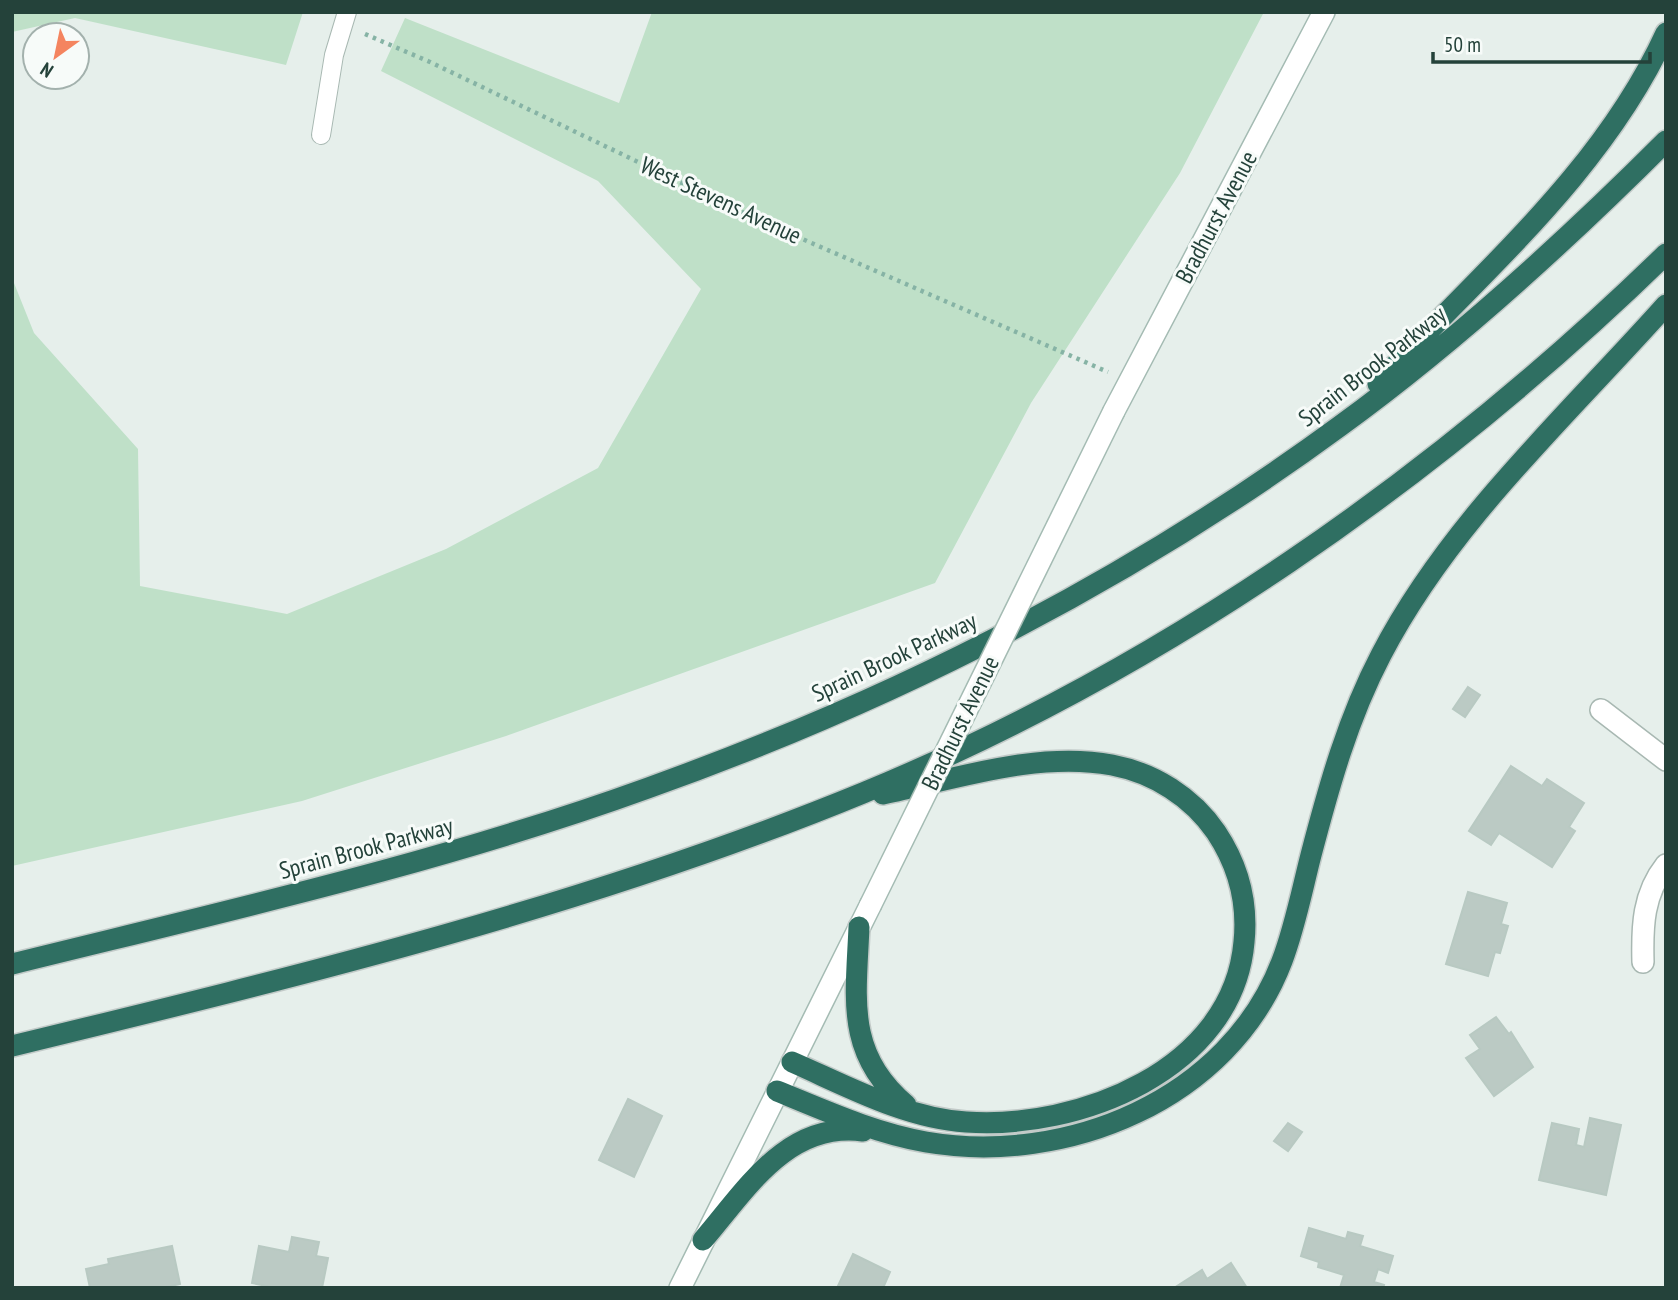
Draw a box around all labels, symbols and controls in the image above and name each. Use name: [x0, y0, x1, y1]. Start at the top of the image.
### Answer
north arrow: [21, 21, 91, 91]
scale bar: [1433, 21, 1650, 65]
text: 50 m: [1444, 31, 1481, 58]
text: N: [36, 57, 58, 83]
street label: Bradhurst Avenue: [1168, 146, 1264, 288]
street label: West Stevens Avenue: [636, 149, 806, 251]
street label: Sprain Brook Parkway: [1292, 299, 1452, 433]
street label: Sprain Brook Parkway: [807, 605, 981, 709]
street label: Bradhurst Avenue: [914, 651, 1006, 795]
street label: Sprain Brook Parkway: [276, 810, 456, 886]

